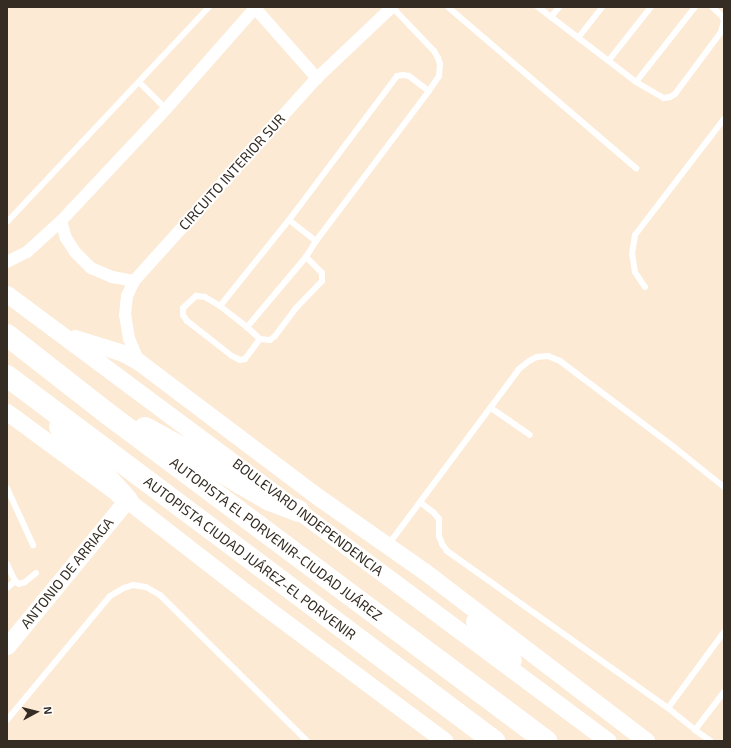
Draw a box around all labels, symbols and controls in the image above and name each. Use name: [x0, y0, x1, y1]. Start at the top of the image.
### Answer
street label: CIRCUITO INTERIOR SUR: [175, 110, 289, 234]
street label: AUTOPISTA EL PORVENIR-CIUDAD JUÁREZ: [166, 453, 386, 625]
street label: BOULEVARD INDEPENDENCIA: [229, 455, 387, 579]
street label: AUTOPISTA CIUDAD JUÁREZ-EL PORVENIR: [140, 473, 360, 643]
street label: ANTONIO DE ARRIAGA: [17, 514, 117, 632]
north arrow: [16, 692, 56, 732]
text: N: [41, 706, 55, 715]

